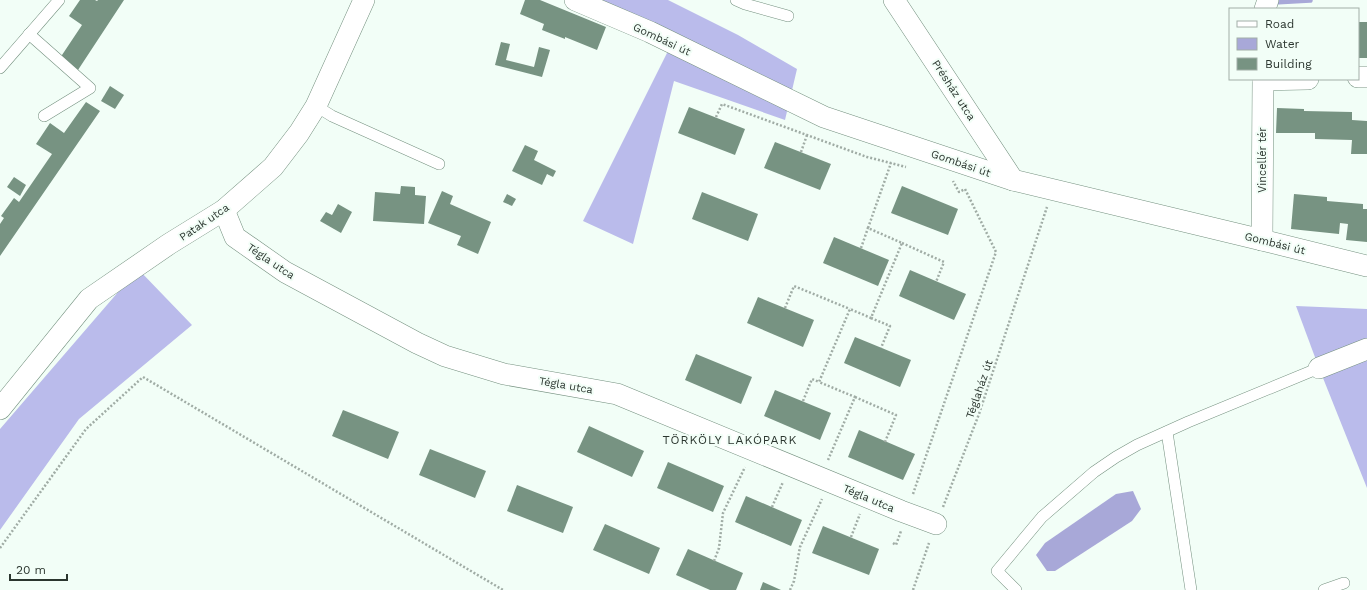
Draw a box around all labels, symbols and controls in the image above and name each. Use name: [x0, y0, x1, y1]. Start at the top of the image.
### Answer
legend: [1229, 8, 1359, 80]
text: Road: [1265, 17, 1294, 31]
street label: Gombási út: [631, 20, 693, 59]
text: Water: [1265, 37, 1300, 51]
text: Building: [1265, 57, 1312, 71]
street label: Présház utca: [929, 58, 978, 123]
street label: Vincellér tér: [1256, 127, 1269, 193]
street label: Gombási út: [929, 147, 993, 180]
street label: Patak utca: [177, 201, 232, 244]
street label: Gombási út: [1243, 230, 1307, 257]
street label: Tégla utca: [244, 241, 297, 282]
street label: Téglaház út: [963, 358, 996, 420]
street label: Tégla utca: [538, 374, 594, 397]
district label: TÖRKÖLY LAKÓPARK: [663, 433, 797, 447]
street label: Tégla utca: [841, 482, 896, 515]
scale bar: [10, 556, 67, 582]
text: 20 m: [16, 563, 46, 577]

